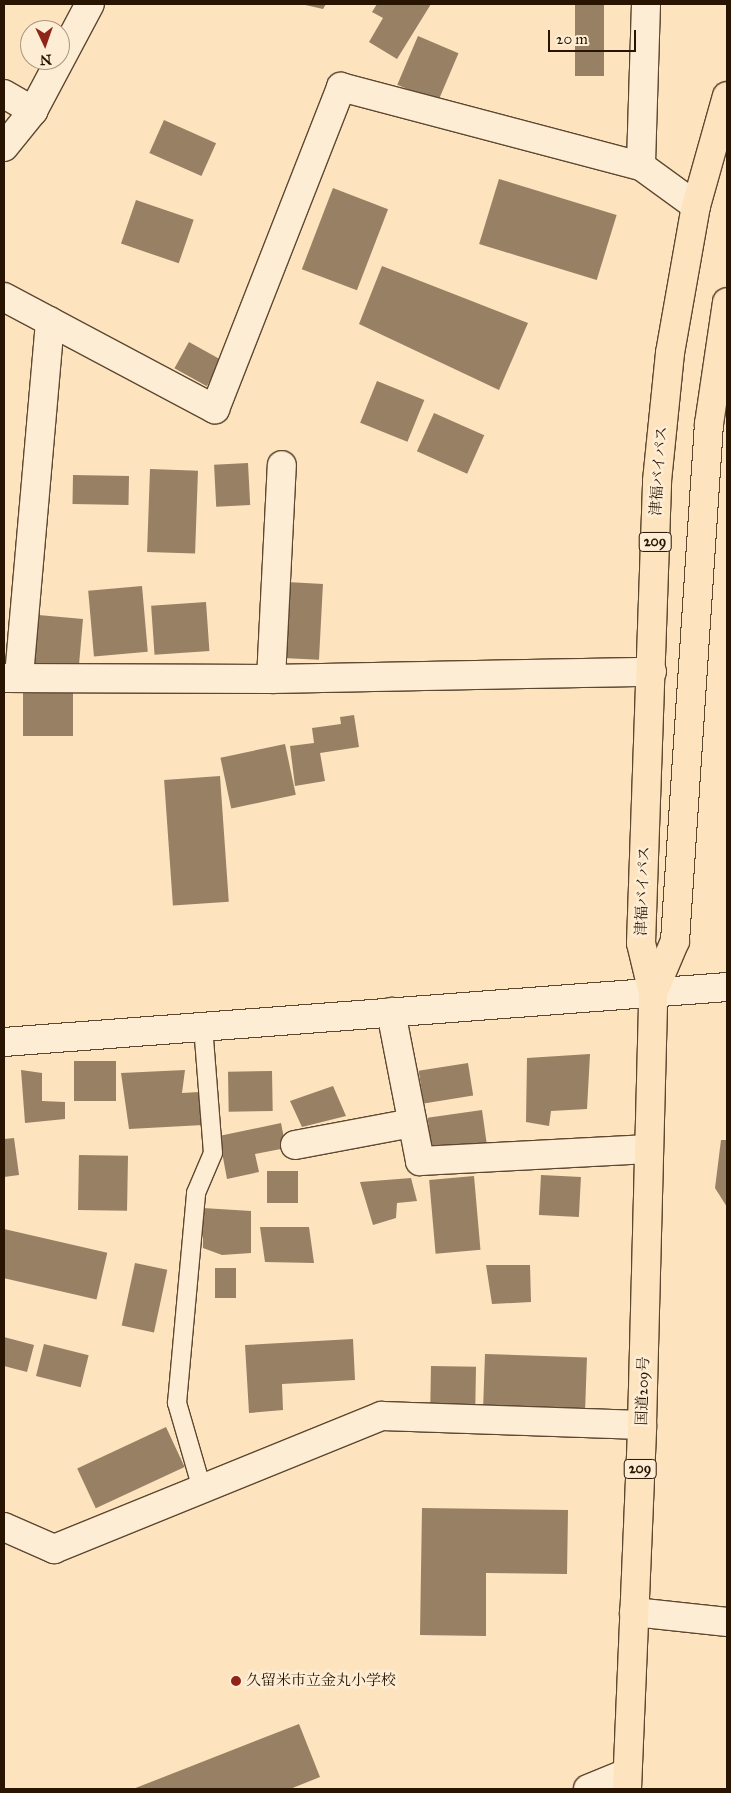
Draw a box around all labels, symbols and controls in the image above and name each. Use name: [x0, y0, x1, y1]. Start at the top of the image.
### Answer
north arrow: [20, 20, 70, 70]
scale bar: [551, 20, 638, 52]
text: 20 m: [556, 30, 588, 48]
text: N: [39, 51, 52, 68]
street label: 津福バイパス: [647, 425, 671, 517]
road number: 209: [638, 530, 672, 554]
street label: 津福バイパス: [632, 846, 654, 936]
street label: 国道209号: [633, 1356, 653, 1426]
road number: 209: [622, 1458, 658, 1480]
place label: 久留米市立金丸小学校: [246, 1672, 396, 1690]
marker: 久留米市立金丸小学校: [230, 1675, 242, 1687]

